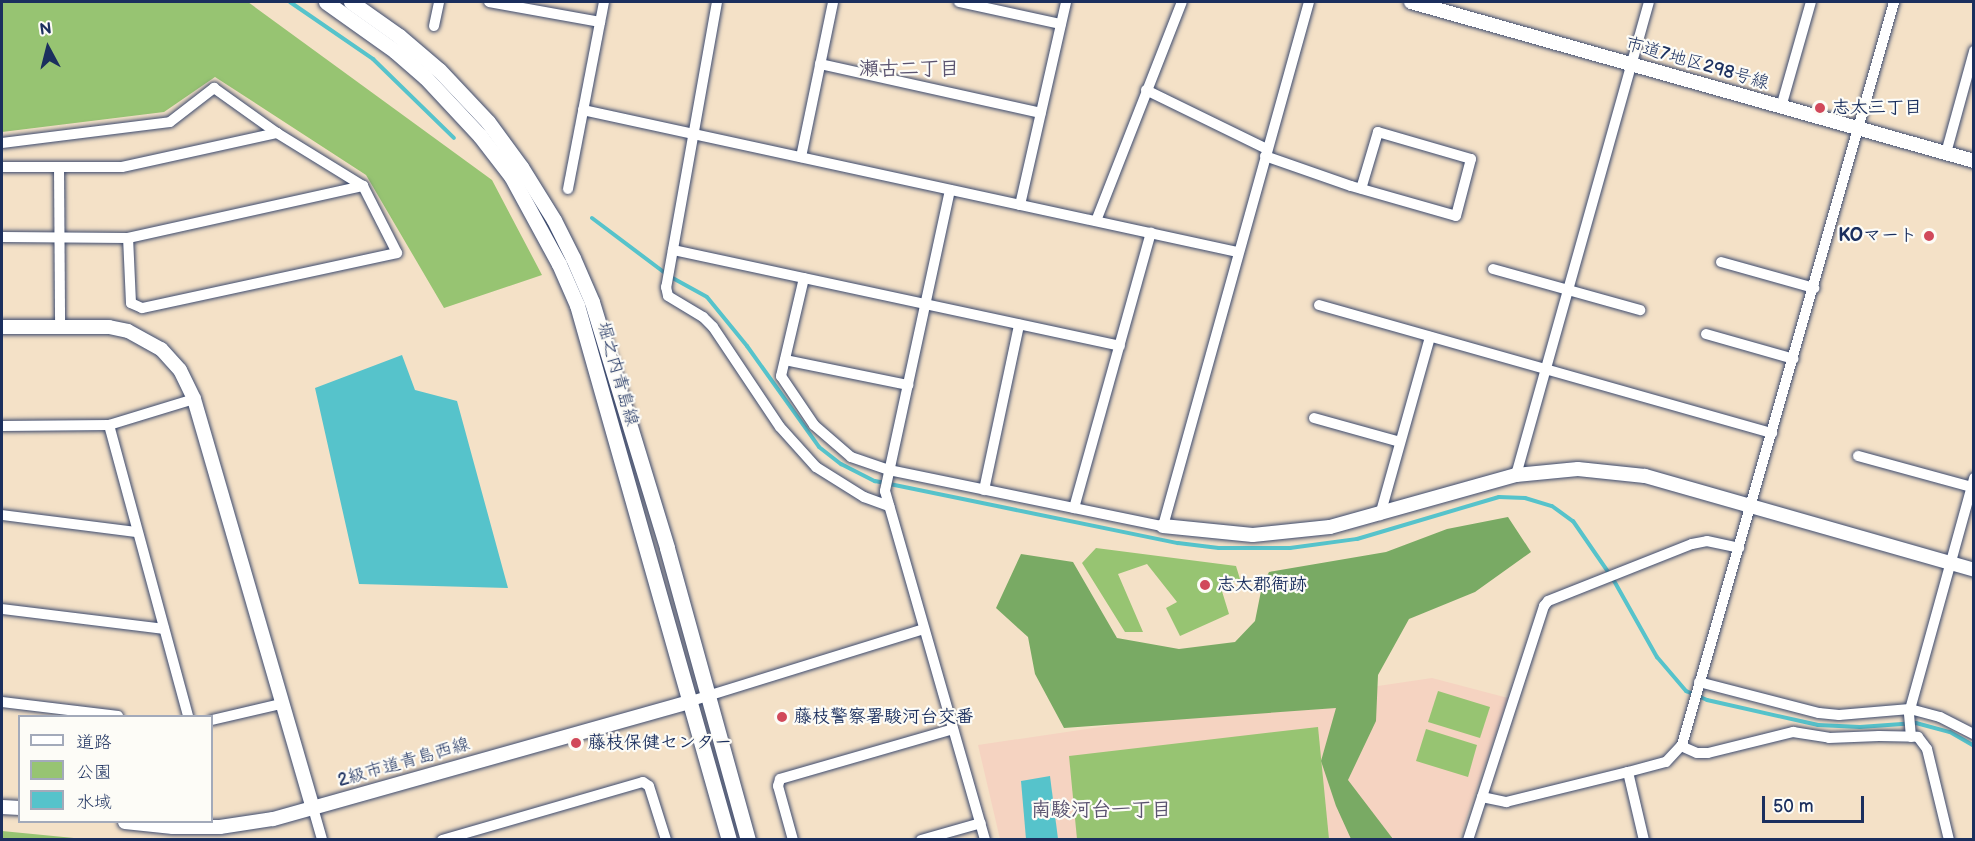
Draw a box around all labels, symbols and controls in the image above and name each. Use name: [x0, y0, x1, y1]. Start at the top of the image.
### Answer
north arrow: [18, 18, 78, 78]
text: N: [39, 19, 53, 40]
street label: 市道7地区298号線: [1623, 33, 1771, 95]
district label: 瀬古二丁目: [859, 57, 959, 81]
place label: 志太三丁目: [1832, 97, 1922, 119]
marker: 志太三丁目: [1813, 101, 1827, 115]
place label: KOマート: [1838, 225, 1917, 247]
marker: KOマート: [1922, 229, 1936, 243]
street label: 堀之内青島線: [592, 319, 642, 429]
place label: 志太郡衙跡: [1217, 574, 1307, 596]
marker: 志太郡衙跡: [1198, 578, 1212, 592]
place label: 藤枝警察署駿河台交番: [794, 706, 974, 728]
marker: 藤枝警察署駿河台交番: [775, 710, 789, 724]
legend: [18, 715, 213, 823]
text: 道路: [76, 732, 112, 753]
place label: 藤枝保健センター: [588, 732, 732, 754]
street label: 2級市道青島西線: [335, 734, 473, 792]
marker: 藤枝保健センター: [569, 736, 583, 750]
text: 公園: [76, 762, 112, 783]
scale bar: [1765, 784, 1867, 822]
text: 水域: [76, 792, 112, 813]
text: 50 m: [1773, 796, 1814, 817]
district label: 南駿河台一丁目: [1031, 798, 1171, 822]

